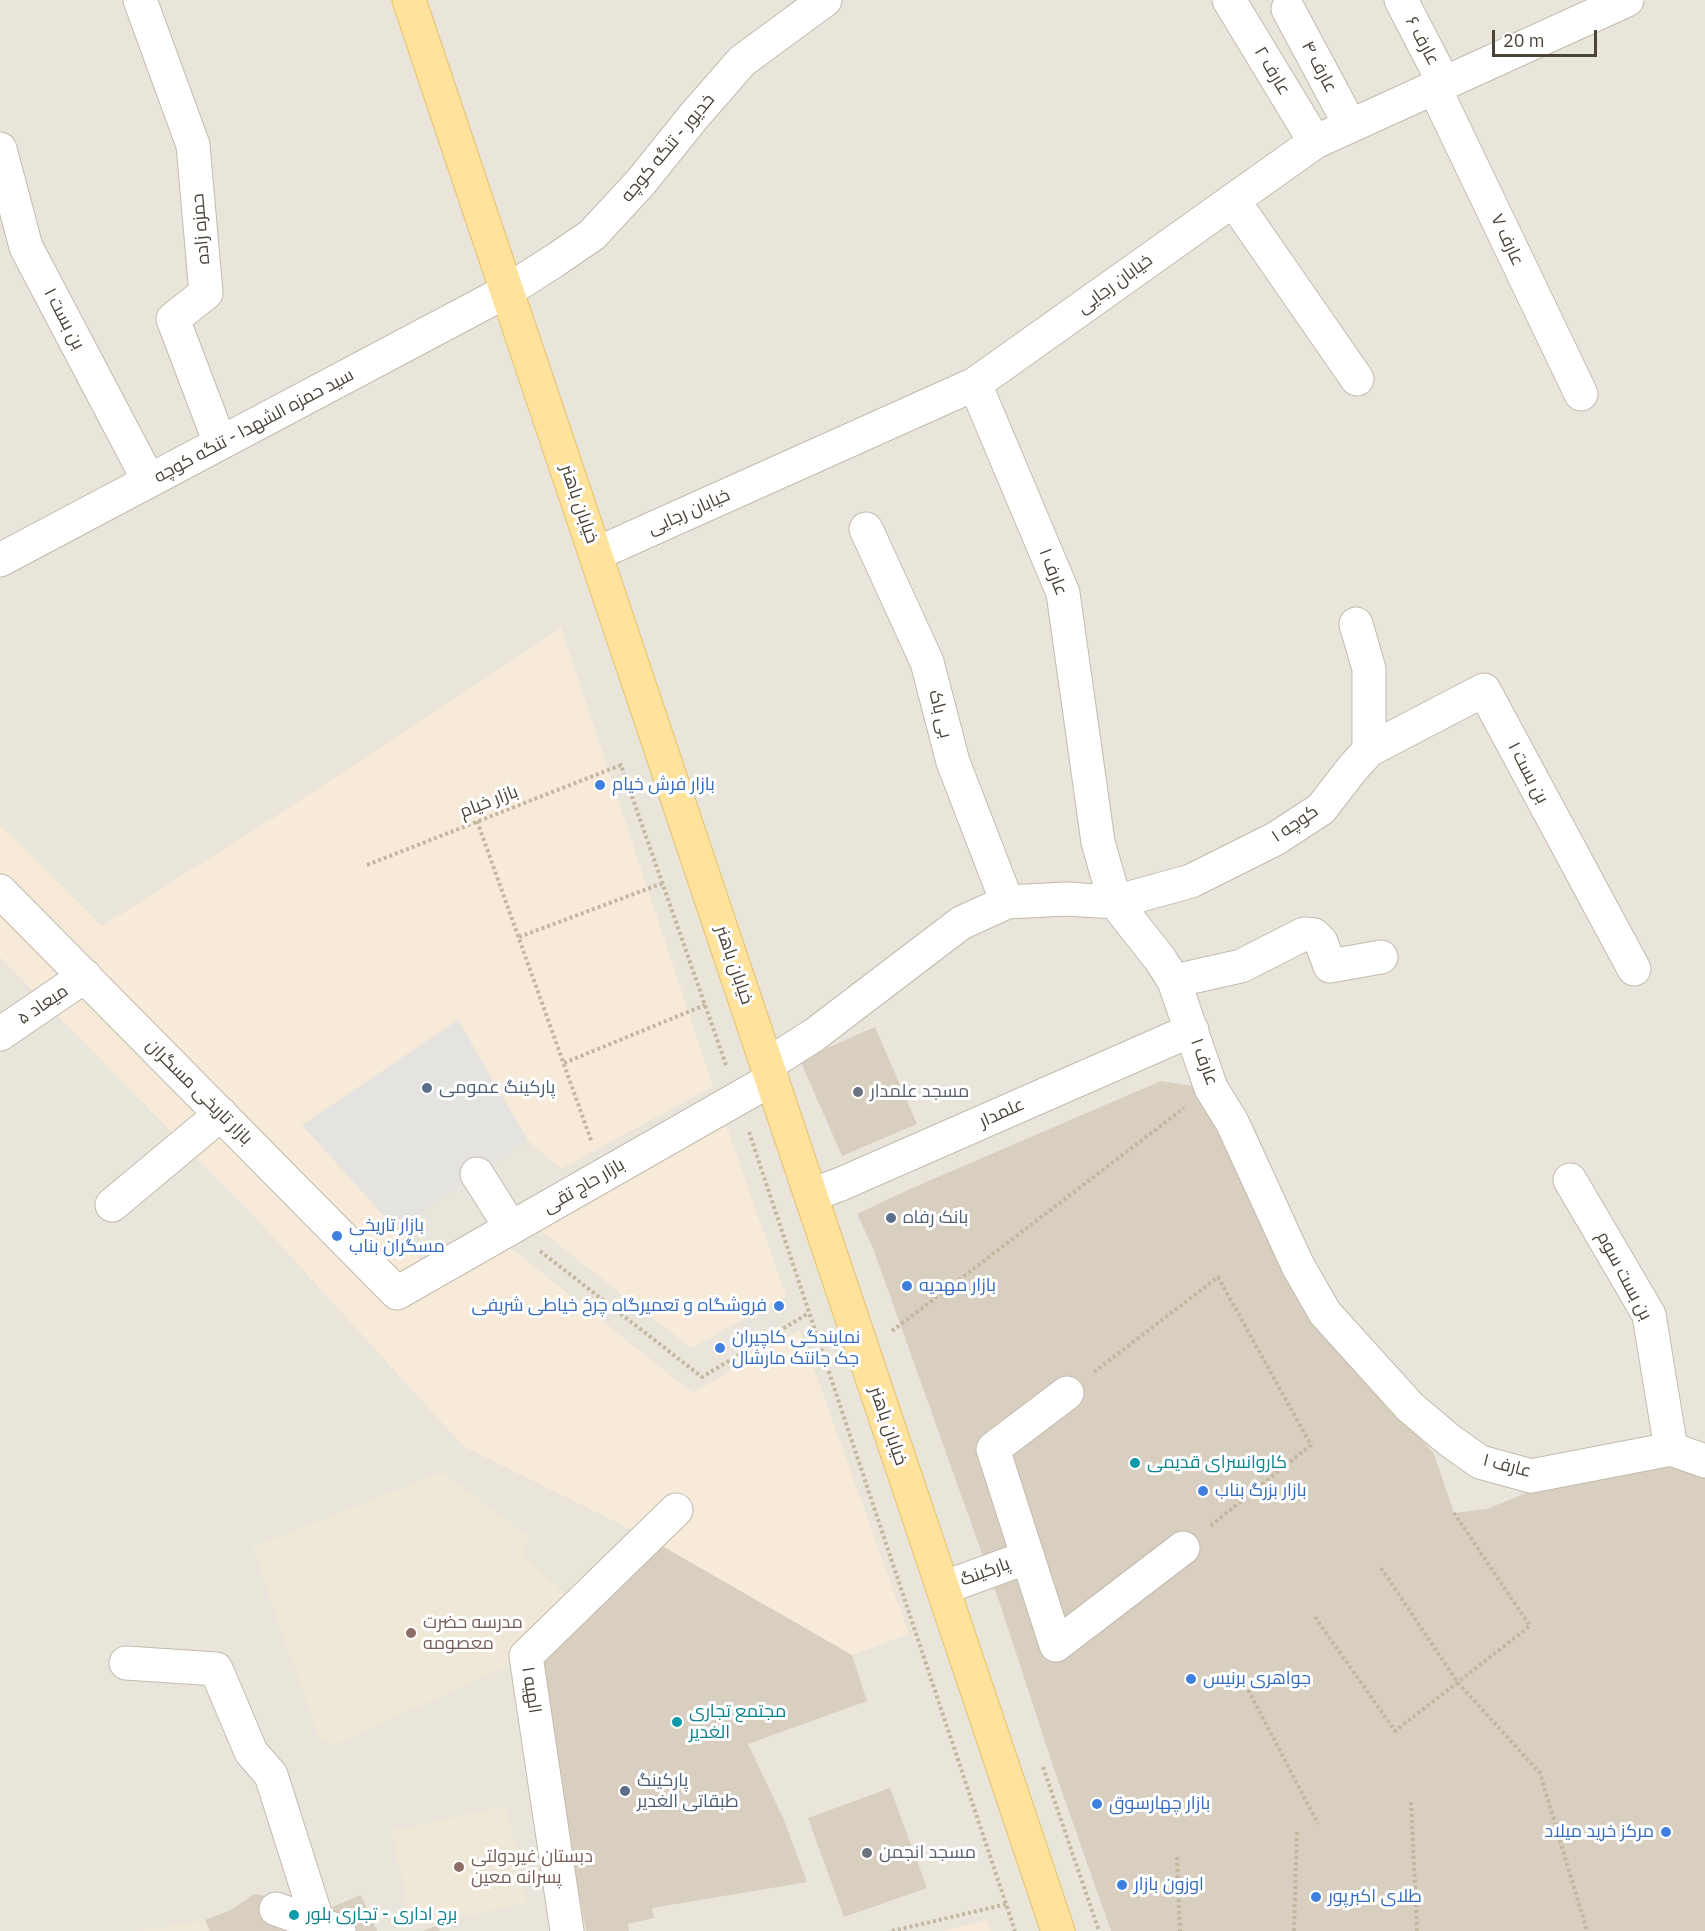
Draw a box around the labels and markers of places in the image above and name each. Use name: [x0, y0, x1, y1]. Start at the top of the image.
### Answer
place label: بازار فرش خیام: [612, 774, 715, 796]
marker: بازار فرش خیام: [593, 778, 607, 792]
place label: پارکینگ عمومی: [439, 1077, 555, 1099]
marker: پارکینگ عمومی: [420, 1081, 434, 1095]
place label: مسجد علمدار: [870, 1081, 969, 1103]
marker: مسجد علمدار: [851, 1085, 865, 1099]
place label: بانک رفاه: [903, 1207, 968, 1229]
marker: بانک رفاه: [884, 1211, 898, 1225]
place label: بازار تاریخی مسگران بناب: [349, 1215, 445, 1258]
marker: بازار تاریخی مسگران بناب: [330, 1229, 344, 1243]
place label: بازار مهدیه: [919, 1275, 996, 1297]
marker: بازار مهدیه: [900, 1279, 914, 1293]
place label: فروشگاه و تعمیرگاه چرخ خیاطی شریفی: [471, 1295, 767, 1317]
marker: فروشگاه و تعمیرگاه چرخ خیاطی شریفی: [772, 1299, 786, 1313]
place label: نمایندگی کاچیران جک جانتک مارشال: [732, 1327, 860, 1370]
marker: نمایندگی کاچیران جک جانتک مارشال: [713, 1341, 727, 1355]
place label: کاروانسرای قدیمی: [1147, 1452, 1287, 1474]
marker: کاروانسرای قدیمی: [1128, 1456, 1142, 1470]
place label: بازار بزرگ بناب: [1215, 1480, 1307, 1502]
marker: بازار بزرگ بناب: [1196, 1484, 1210, 1498]
place label: مدرسه حضرت معصومه: [423, 1612, 523, 1654]
marker: مدرسه حضرت معصومه: [404, 1626, 418, 1640]
place label: جواهری برنیس: [1203, 1668, 1311, 1690]
marker: جواهری برنیس: [1184, 1672, 1198, 1686]
place label: مجتمع تجاری الغدیر: [689, 1701, 786, 1744]
marker: مجتمع تجاری الغدیر: [670, 1715, 684, 1729]
place label: پارکینگ طبقاتی الغدیر: [637, 1770, 739, 1812]
marker: پارکینگ طبقاتی الغدیر: [618, 1784, 632, 1798]
place label: بازار چهارسوق: [1109, 1793, 1210, 1815]
marker: بازار چهارسوق: [1090, 1797, 1104, 1811]
place label: مرکز خرید میلاد: [1544, 1821, 1654, 1843]
marker: مرکز خرید میلاد: [1659, 1825, 1673, 1839]
place label: مسجد انجمن: [879, 1842, 976, 1864]
place label: دبستان غیردولتی پسرانه معین: [471, 1846, 593, 1888]
marker: مسجد انجمن: [860, 1846, 874, 1860]
marker: دبستان غیردولتی پسرانه معین: [452, 1860, 466, 1874]
place label: اوزون بازار: [1134, 1874, 1204, 1896]
marker: اوزون بازار: [1115, 1878, 1129, 1892]
place label: طلای اکبرپور: [1328, 1886, 1422, 1908]
marker: طلای اکبرپور: [1309, 1890, 1323, 1904]
place label: برج اداری - تجاری بلور: [306, 1904, 457, 1926]
marker: برج اداری - تجاری بلور: [287, 1908, 301, 1922]

